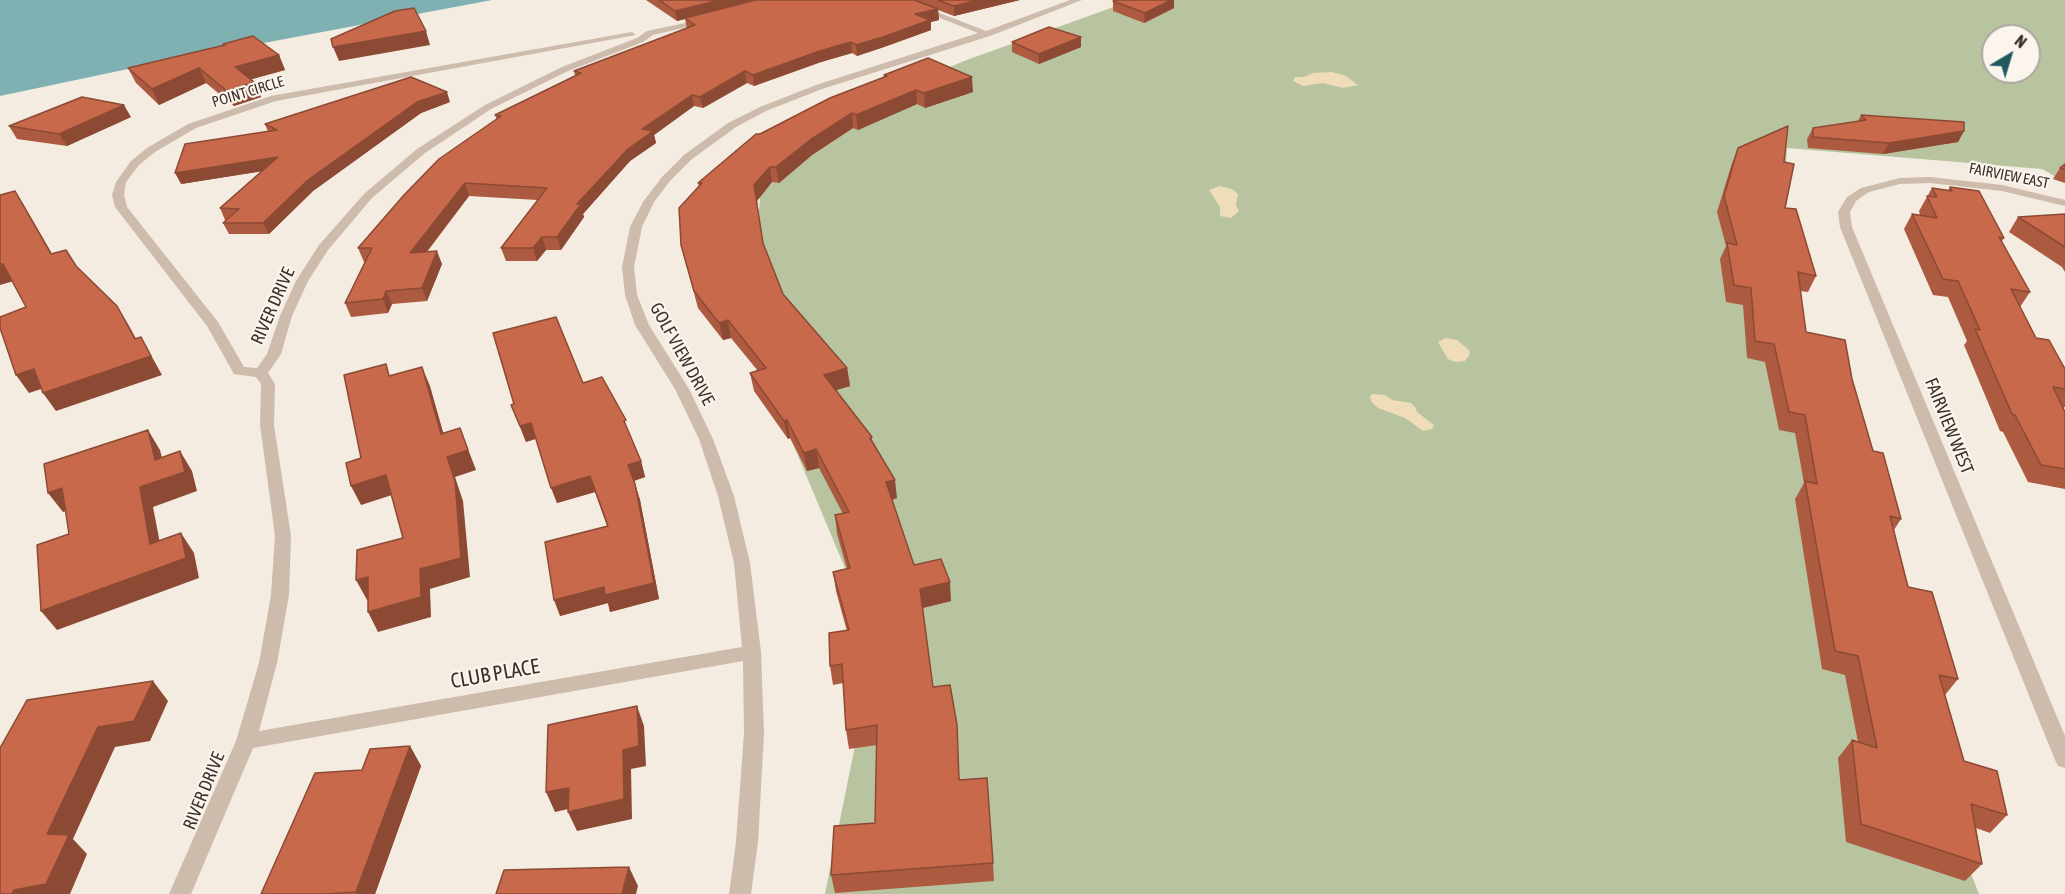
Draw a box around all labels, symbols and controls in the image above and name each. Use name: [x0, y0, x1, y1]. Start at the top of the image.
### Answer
north arrow: [1981, 24, 2041, 84]
text: N: [2012, 31, 2030, 51]
street label: POINT CIRCLE: [210, 73, 286, 111]
street label: FAIRVIEW EAST: [1967, 159, 2051, 193]
street label: RIVER DRIVE: [247, 264, 299, 348]
street label: GOLF VIEW DRIVE: [645, 299, 719, 409]
street label: FAIRVIEW WEST: [1920, 375, 1978, 477]
street label: CLUB PLACE: [449, 654, 541, 694]
street label: RIVER DRIVE: [179, 749, 229, 833]

